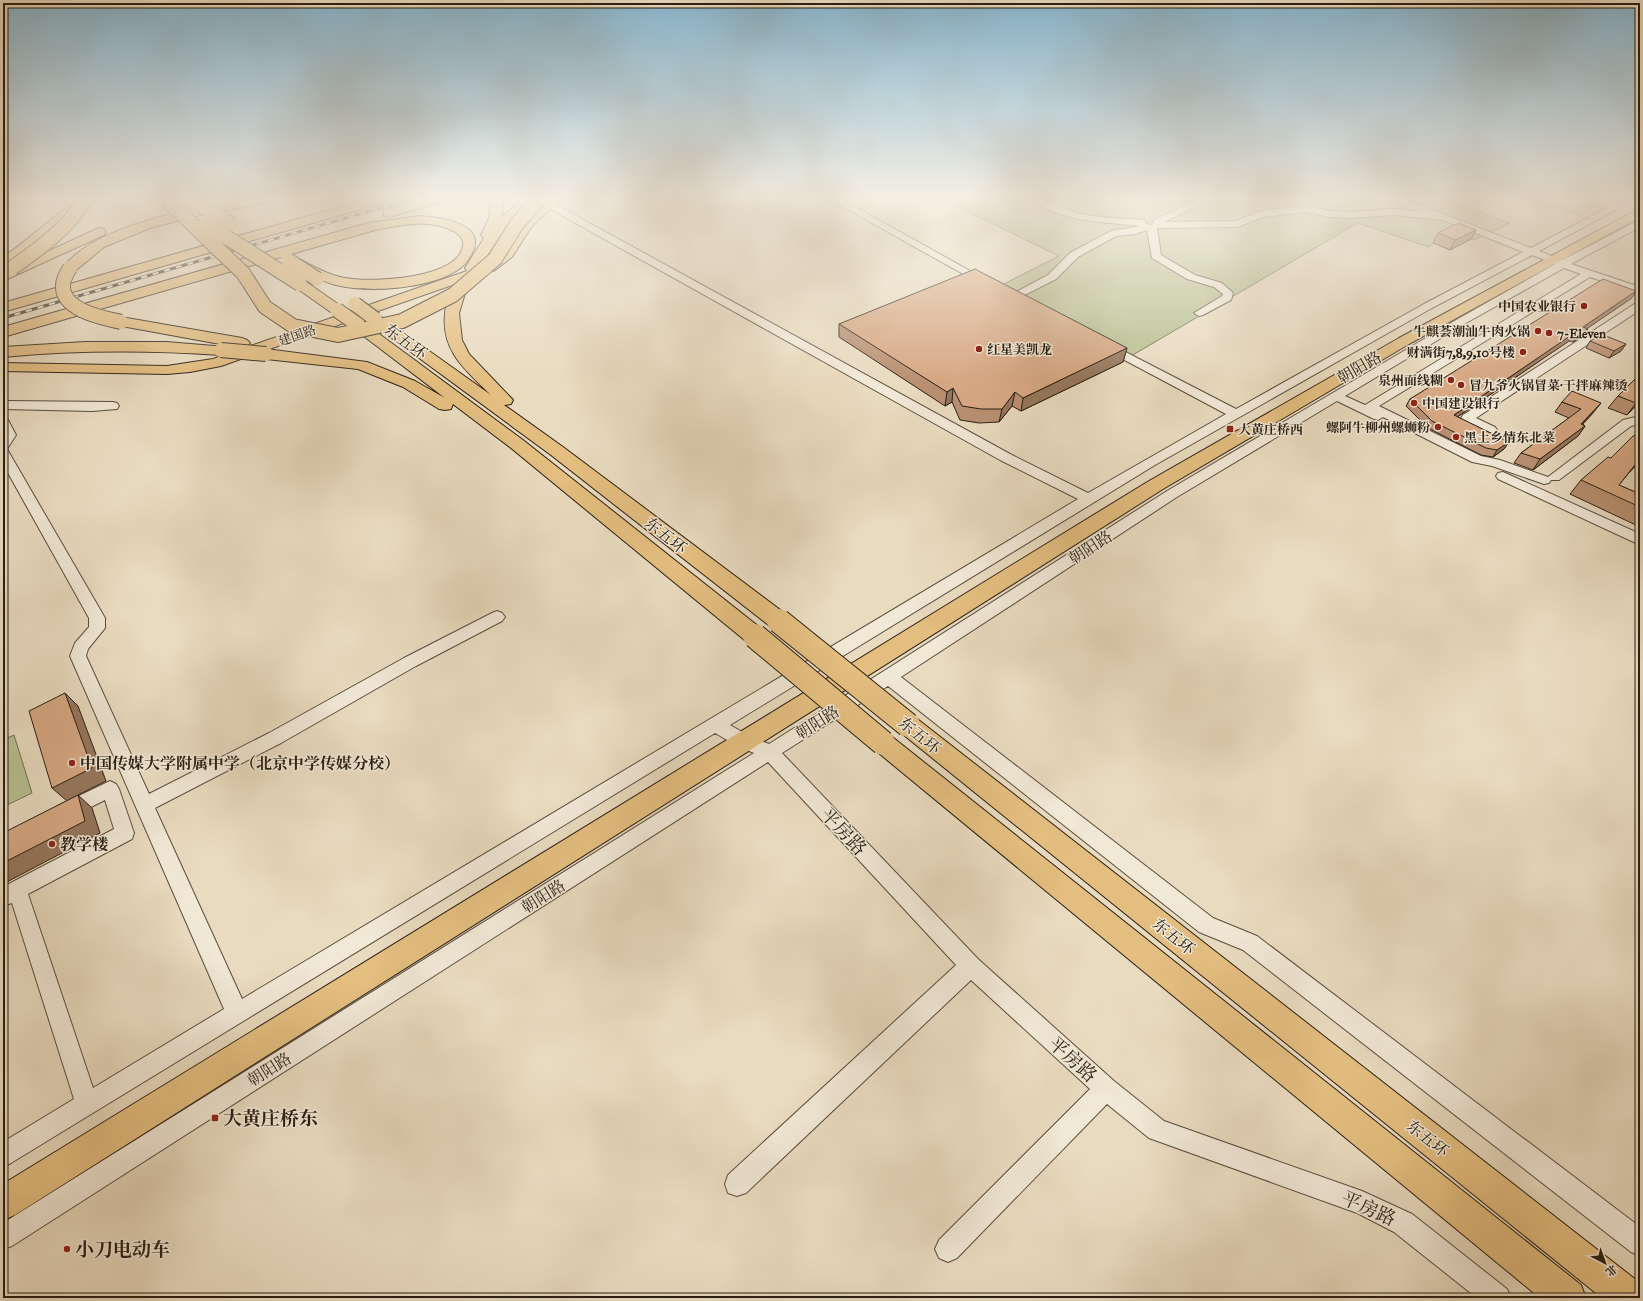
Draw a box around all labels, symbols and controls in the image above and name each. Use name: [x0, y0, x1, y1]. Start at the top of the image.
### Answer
place label: 中国农业银行: [1498, 299, 1576, 315]
marker: 中国农业银行: [1579, 301, 1589, 311]
street label: 东五环: [381, 320, 431, 363]
street label: 建国路: [276, 322, 318, 350]
place label: 牛麒荟潮汕牛肉火锅: [1413, 324, 1530, 340]
marker: 牛麒荟潮汕牛肉火锅: [1533, 326, 1543, 336]
place label: 7-Eleven: [1557, 326, 1606, 342]
marker: 7-Eleven: [1544, 328, 1554, 338]
place label: 红星美凯龙: [987, 342, 1052, 358]
marker: 红星美凯龙: [974, 344, 984, 354]
place label: 财满街7,8,9,10号楼: [1407, 345, 1515, 361]
street label: 朝阳路: [1334, 347, 1385, 388]
marker: 财满街7,8,9,10号楼: [1518, 347, 1528, 357]
place label: 泉州面线糊: [1378, 373, 1443, 389]
marker: 泉州面线糊: [1446, 375, 1456, 385]
place label: 冒九爷火锅冒菜·干拌麻辣烫: [1469, 378, 1628, 394]
marker: 冒九爷火锅冒菜·干拌麻辣烫: [1456, 380, 1466, 390]
place label: 中国建设银行: [1422, 396, 1500, 412]
marker: 中国建设银行: [1409, 398, 1419, 408]
place label: 螺阿牛柳州螺蛳粉: [1326, 420, 1430, 436]
place label: 大黄庄桥西: [1238, 422, 1303, 438]
marker: 螺阿牛柳州螺蛳粉: [1433, 422, 1443, 432]
marker: 大黄庄桥西: [1225, 424, 1235, 434]
place label: 黑土乡情东北菜: [1464, 430, 1555, 446]
marker: 黑土乡情东北菜: [1451, 432, 1461, 442]
street label: 东五环: [641, 513, 690, 558]
street label: 朝阳路: [1065, 526, 1116, 568]
street label: 朝阳路: [792, 702, 843, 743]
street label: 东五环: [895, 713, 944, 758]
place label: 中国传媒大学附属中学（北京中学传媒分校）: [80, 754, 400, 773]
marker: 中国传媒大学附属中学（北京中学传媒分校）: [67, 758, 77, 768]
street label: 平房路: [816, 803, 871, 860]
place label: 教学楼: [60, 835, 108, 854]
marker: 教学楼: [47, 839, 57, 849]
street label: 朝阳路: [518, 876, 569, 917]
street label: 东五环: [1149, 914, 1198, 959]
street label: 平房路: [1044, 1032, 1102, 1087]
street label: 朝阳路: [244, 1049, 295, 1090]
place label: 大黄庄桥东: [223, 1107, 318, 1130]
marker: 大黄庄桥东: [210, 1113, 220, 1123]
street label: 东五环: [1403, 1116, 1452, 1161]
street label: 平房路: [1338, 1186, 1400, 1231]
place label: 小刀电动车: [75, 1238, 170, 1261]
north arrow: [1585, 1243, 1625, 1283]
marker: 小刀电动车: [62, 1244, 72, 1254]
text: 北: [1603, 1262, 1620, 1279]

